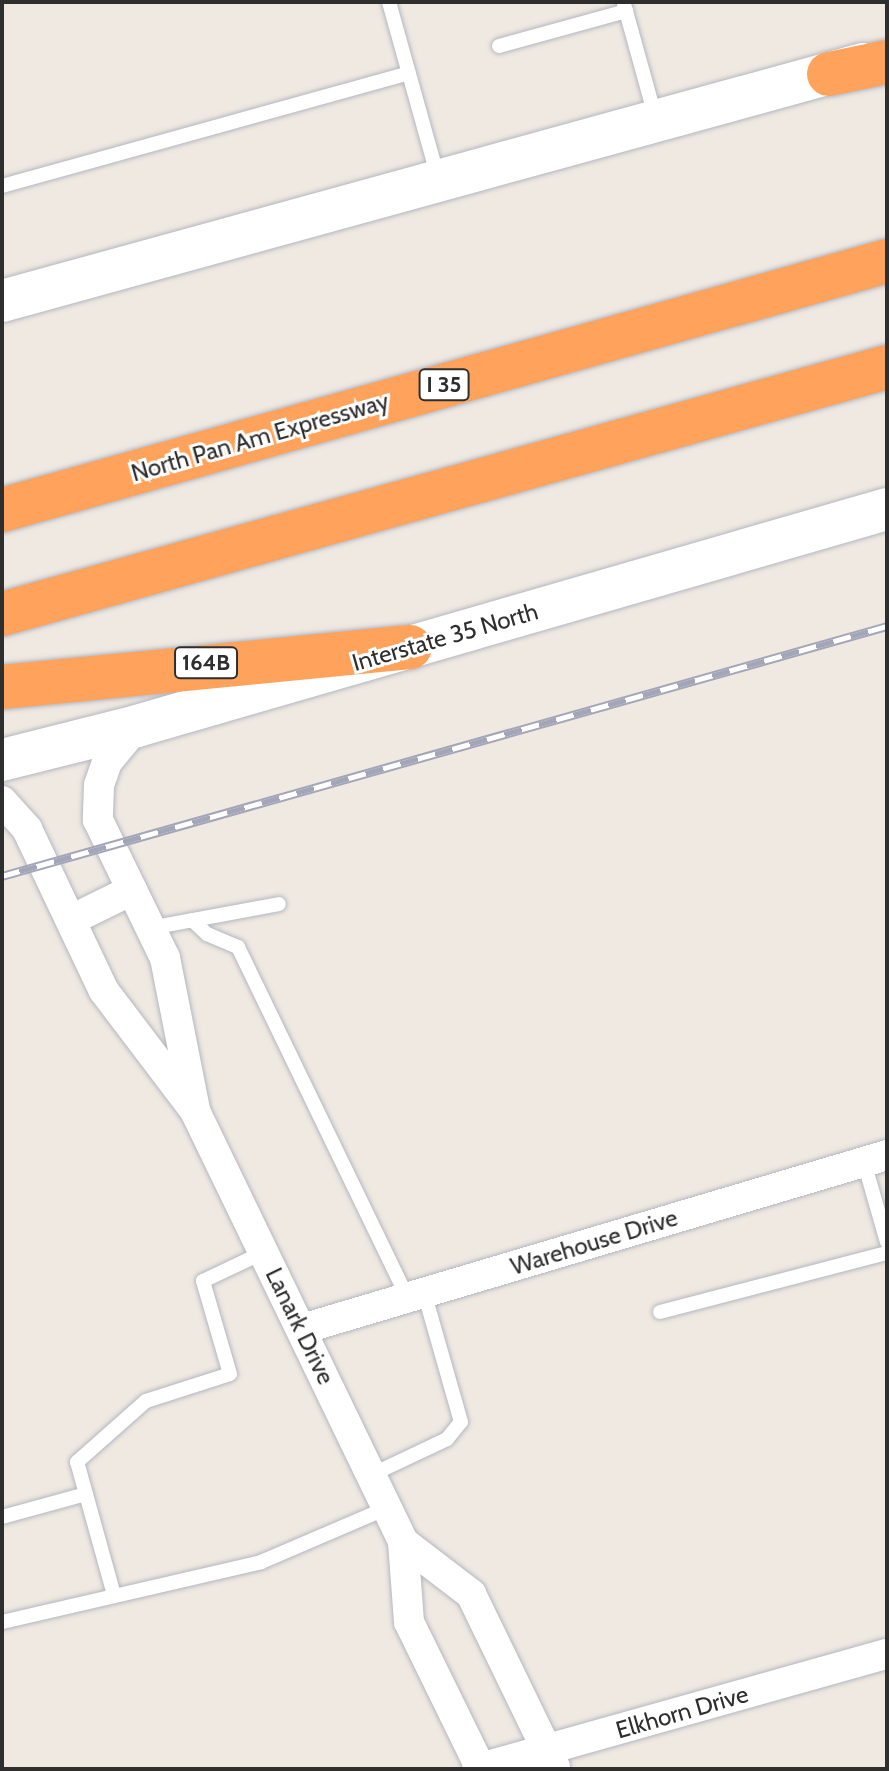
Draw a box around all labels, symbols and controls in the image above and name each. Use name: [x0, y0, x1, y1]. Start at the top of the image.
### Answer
road number: I 35: [418, 367, 470, 403]
street label: North Pan Am Expressway: [128, 386, 392, 488]
street label: Interstate 35 North: [349, 597, 541, 677]
road number: 164B: [174, 645, 238, 681]
street label: Warehouse Drive: [507, 1203, 681, 1281]
street label: Lanark Drive: [259, 1263, 341, 1389]
street label: Elkhorn Drive: [613, 1679, 751, 1745]

